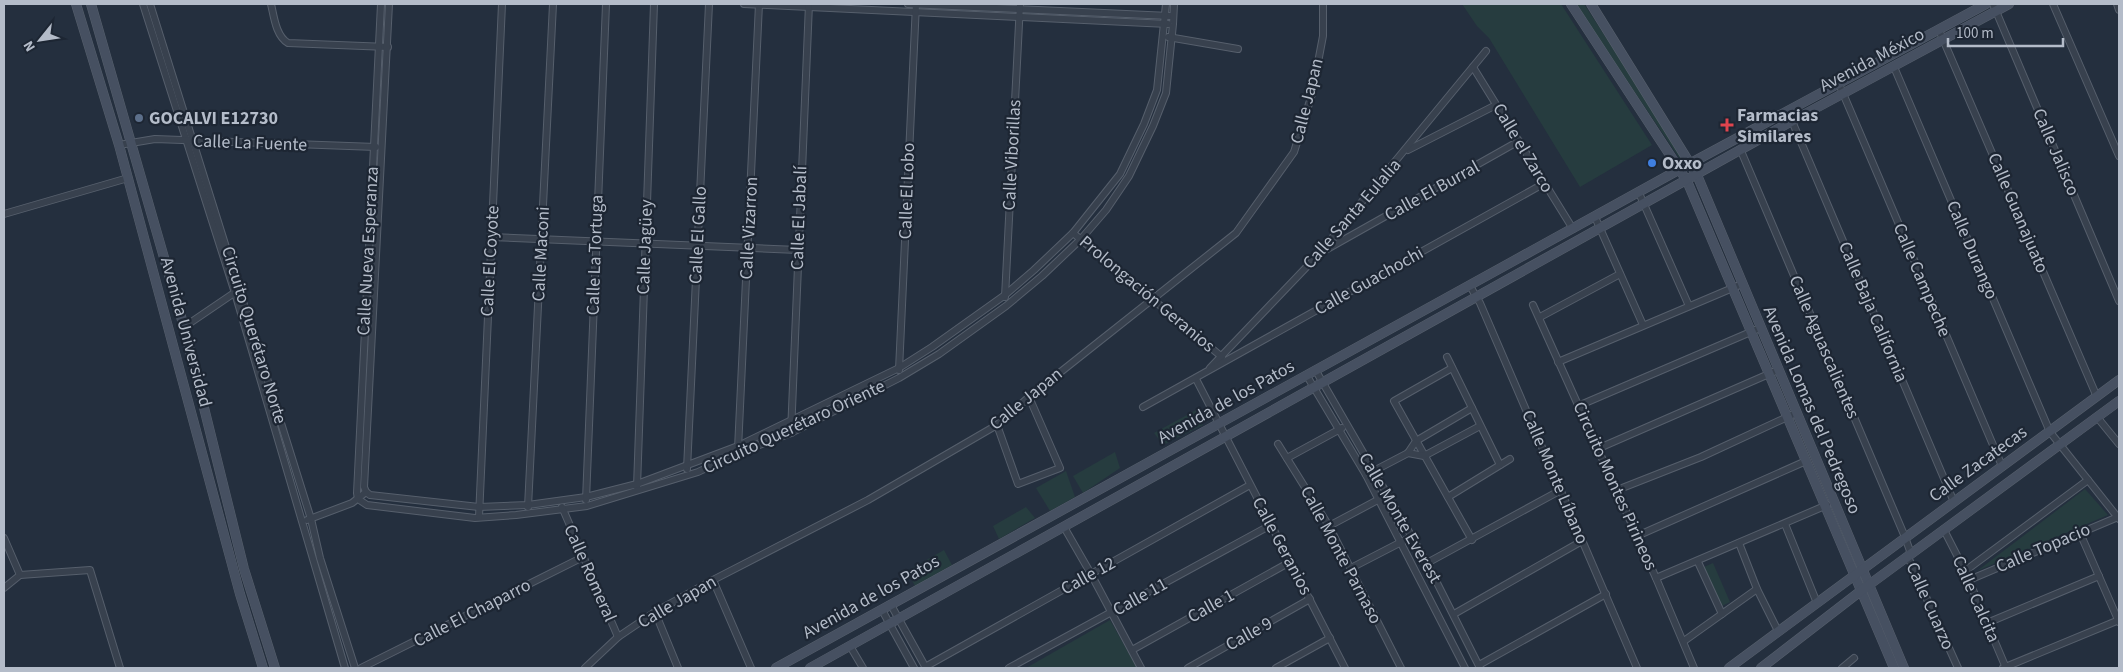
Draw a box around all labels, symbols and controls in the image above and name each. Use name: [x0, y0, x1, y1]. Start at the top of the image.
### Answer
north arrow: [15, 15, 65, 65]
scale bar: [1948, 15, 2063, 47]
street label: Avenida México: [1815, 22, 1929, 98]
text: 100 m: [1956, 23, 1994, 44]
text: N: [19, 37, 41, 55]
street label: Calle Japan: [1284, 56, 1330, 146]
street label: Calle Viborillas: [997, 99, 1027, 211]
street label: Calle el Zarco: [1486, 99, 1560, 197]
place label: Farmacias Similares: [1737, 103, 1818, 149]
street label: Calle Jalisco: [2026, 104, 2086, 200]
place label: GOCALVI E12730: [149, 106, 278, 131]
marker: GOCALVI E12730: [133, 112, 145, 124]
marker: Farmacias Similares: [1721, 119, 1733, 131]
street label: Calle La Fuente: [192, 129, 308, 157]
street label: Calle El Lobo: [893, 142, 921, 240]
street label: Calle Guanajuato: [1981, 149, 2055, 277]
place label: Oxxo: [1662, 151, 1702, 176]
street label: Calle Santa Eulalia: [1297, 153, 1407, 275]
street label: Calle El Burral: [1380, 155, 1484, 227]
marker: Oxxo: [1646, 157, 1658, 169]
street label: Calle El Jabalí: [785, 165, 813, 271]
street label: Calle Nueva Esperanza: [351, 166, 385, 336]
street label: Calle Vizarron: [734, 176, 764, 280]
street label: Calle El Gallo: [683, 185, 713, 285]
street label: Calle La Tortuga: [580, 194, 610, 316]
street label: Calle Durango: [1940, 197, 2004, 303]
street label: Calle Jagüey: [631, 198, 659, 295]
street label: Calle El Coyote: [475, 205, 505, 317]
street label: Calle Maconi: [526, 206, 556, 302]
street label: Calle Campeche: [1887, 219, 1957, 341]
street label: Prolongación Geranios: [1074, 230, 1220, 358]
street label: Calle Baja California: [1832, 238, 1914, 386]
street label: Calle Guachochi: [1310, 241, 1428, 321]
street label: Circuito Querétaro Norte: [215, 243, 293, 427]
street label: Avenida Universidad: [154, 254, 218, 410]
street label: Calle Aguascalientes: [1783, 271, 1865, 423]
street label: Avenida Lomas del Pedregoso: [1757, 302, 1867, 518]
street label: Avenida de los Patos: [1153, 354, 1299, 450]
street label: Calle Japan: [984, 362, 1068, 436]
street label: Circuito Querétaro Oriente: [699, 374, 889, 480]
street label: Circuito Montes Pirineos: [1567, 398, 1663, 574]
street label: Calle Monte Líbano: [1515, 406, 1595, 548]
street label: Calle Zacatecas: [1924, 420, 2032, 508]
street label: Calle Monte Everest: [1352, 448, 1448, 588]
street label: Calle Monte Parnaso: [1294, 482, 1388, 628]
street label: Calle Geranios: [1246, 493, 1318, 599]
street label: Calle Topacio: [1992, 517, 2094, 579]
street label: Calle Romeral: [557, 520, 623, 626]
street label: Avenida de los Patos: [798, 549, 944, 645]
street label: Calle 12: [1056, 551, 1120, 601]
street label: Calle Calcita: [1946, 552, 2006, 646]
street label: Calle Cuarzo: [1900, 558, 1960, 654]
street label: Calle Japan: [633, 569, 721, 635]
street label: Calle 11: [1108, 572, 1172, 622]
street label: Calle El Chaparro: [409, 573, 535, 653]
street label: Calle 1: [1183, 583, 1239, 629]
street label: Calle 9: [1221, 611, 1277, 657]

